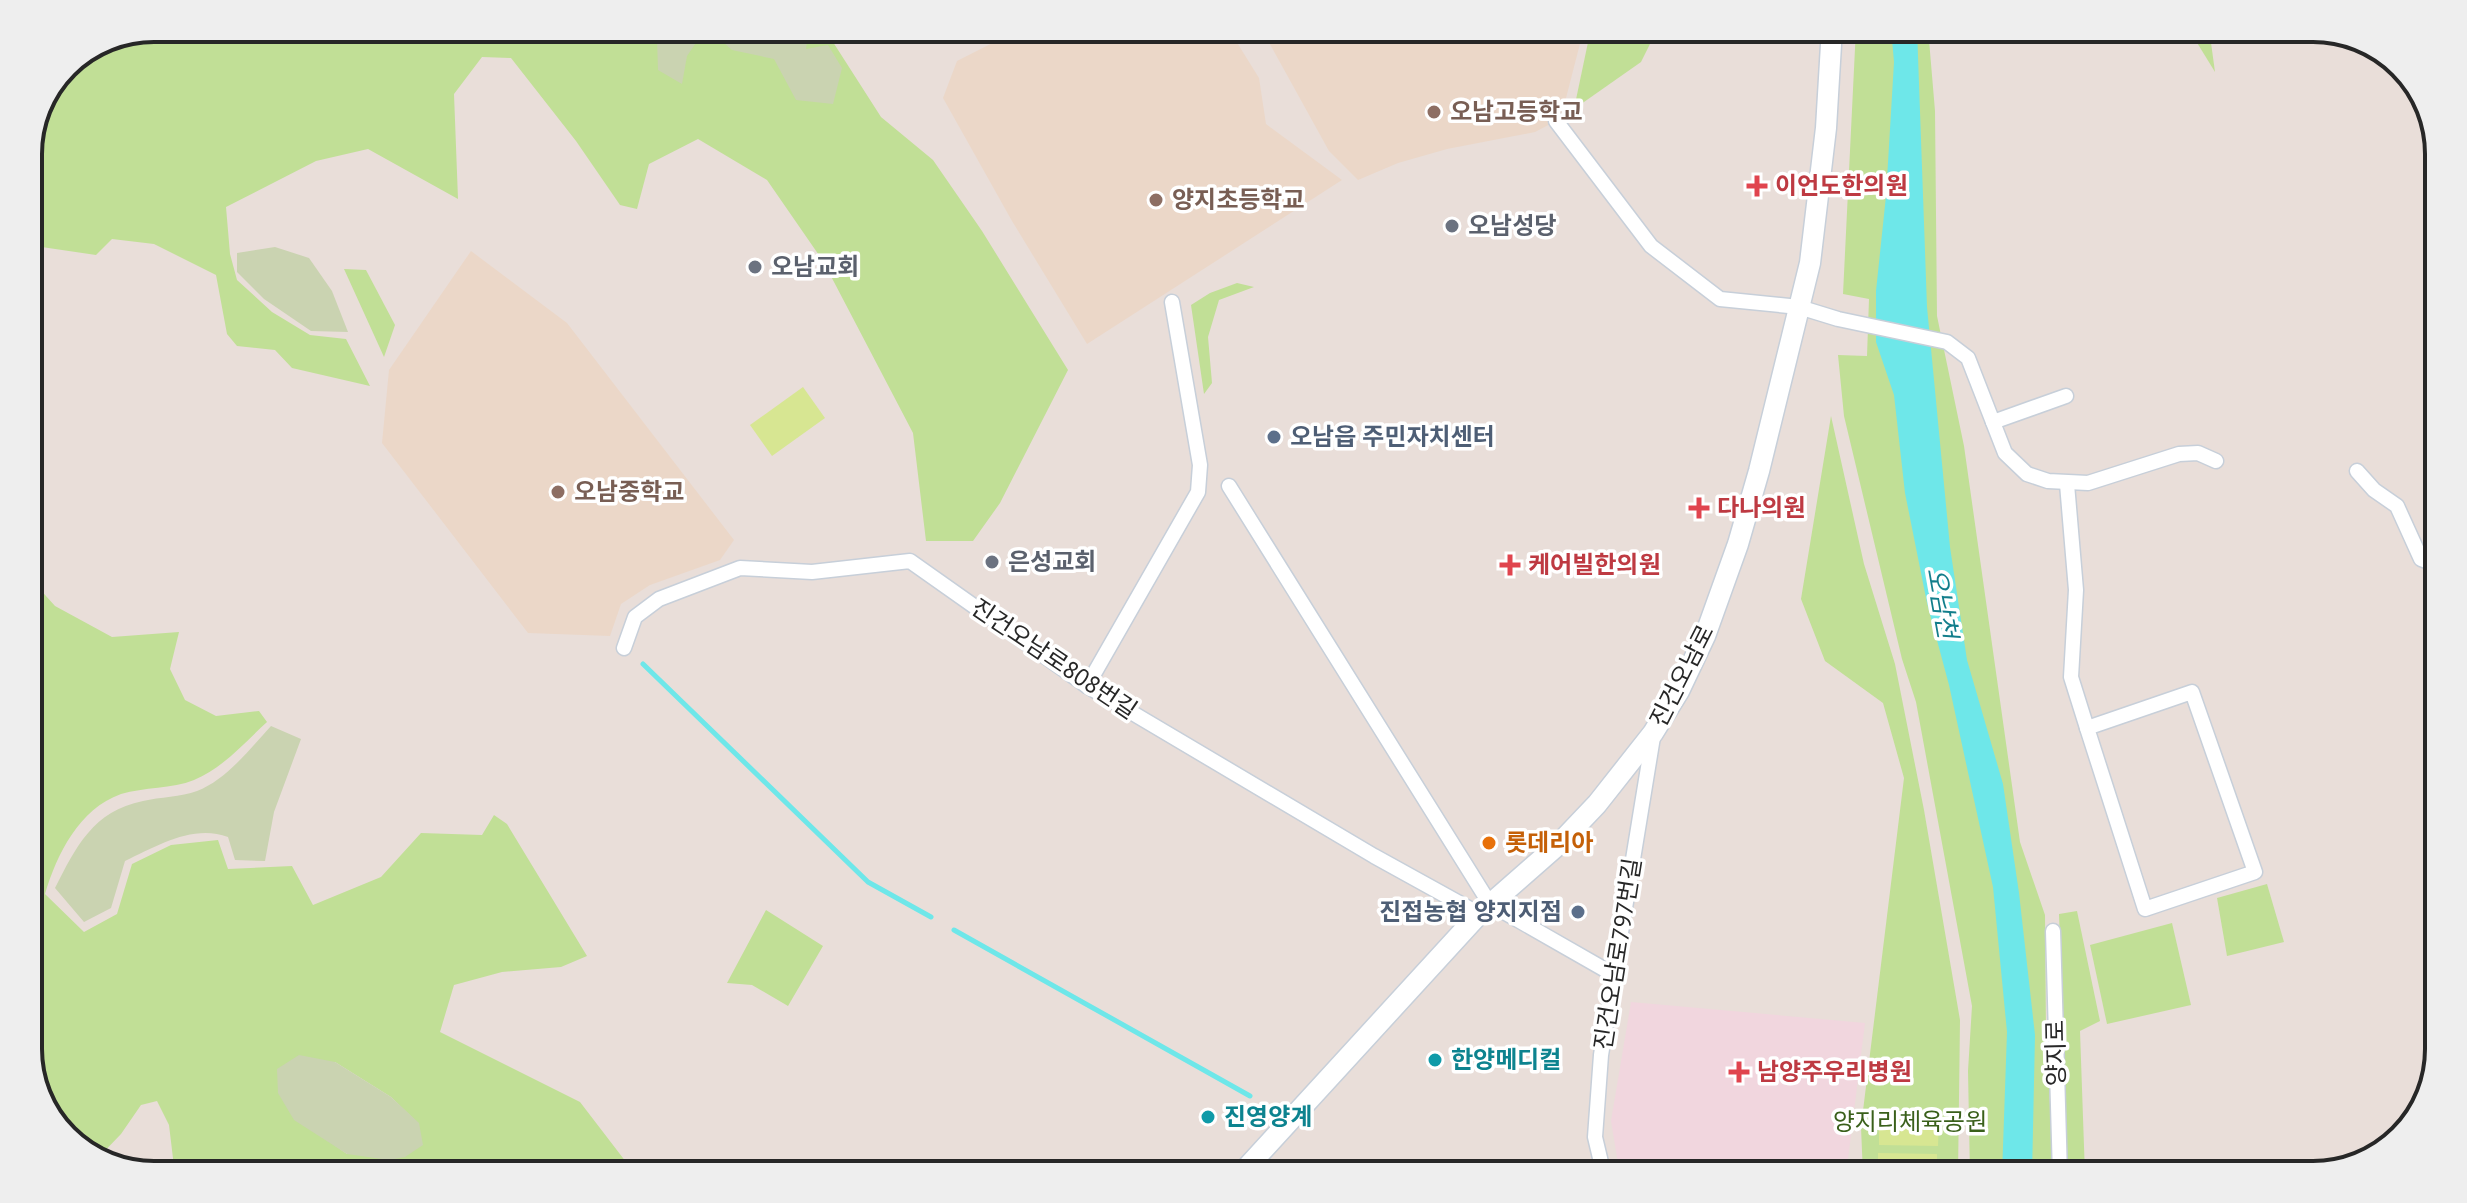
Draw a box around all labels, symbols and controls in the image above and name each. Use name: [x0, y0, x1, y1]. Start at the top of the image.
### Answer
place label: 오남고등학교: [1450, 96, 1582, 127]
marker: 오남고등학교: [1425, 103, 1443, 121]
place label: 이언도한의원: [1775, 170, 1907, 201]
marker: 이언도한의원: [1746, 175, 1768, 197]
place label: 양지초등학교: [1172, 184, 1304, 215]
marker: 양지초등학교: [1147, 191, 1165, 209]
place label: 오남성당: [1468, 210, 1556, 241]
marker: 오남성당: [1443, 217, 1461, 235]
place label: 오남교회: [771, 251, 859, 282]
marker: 오남교회: [746, 258, 764, 276]
place label: 오남읍 주민자치센터: [1290, 421, 1495, 452]
marker: 오남읍 주민자치센터: [1265, 428, 1283, 446]
place label: 오남중학교: [574, 476, 684, 507]
marker: 오남중학교: [549, 483, 567, 501]
place label: 다나의원: [1717, 492, 1805, 523]
marker: 다나의원: [1688, 497, 1710, 519]
place label: 은성교회: [1008, 546, 1096, 577]
place label: 케어빌한의원: [1528, 549, 1660, 580]
marker: 은성교회: [983, 553, 1001, 571]
marker: 케어빌한의원: [1499, 554, 1521, 576]
water label: 오남천: [1920, 565, 1966, 644]
street label: 진건오남로808번길: [965, 592, 1143, 726]
street label: 진건오남로: [1643, 620, 1720, 732]
place label: 롯데리아: [1505, 827, 1593, 858]
marker: 롯데리아: [1480, 834, 1498, 852]
street label: 진건오남로797번길: [1587, 856, 1648, 1052]
place label: 진접농협 양지지점: [1379, 896, 1562, 927]
marker: 진접농협 양지지점: [1569, 903, 1587, 921]
street label: 양지로: [2039, 1020, 2072, 1086]
place label: 한양메디컬: [1451, 1044, 1561, 1075]
marker: 한양메디컬: [1426, 1051, 1444, 1069]
place label: 남양주우리병원: [1757, 1056, 1912, 1087]
marker: 남양주우리병원: [1728, 1061, 1750, 1083]
place label: 진영양계: [1224, 1101, 1312, 1132]
park label: 양지리체육공원: [1833, 1106, 1987, 1137]
marker: 진영양계: [1199, 1108, 1217, 1126]

